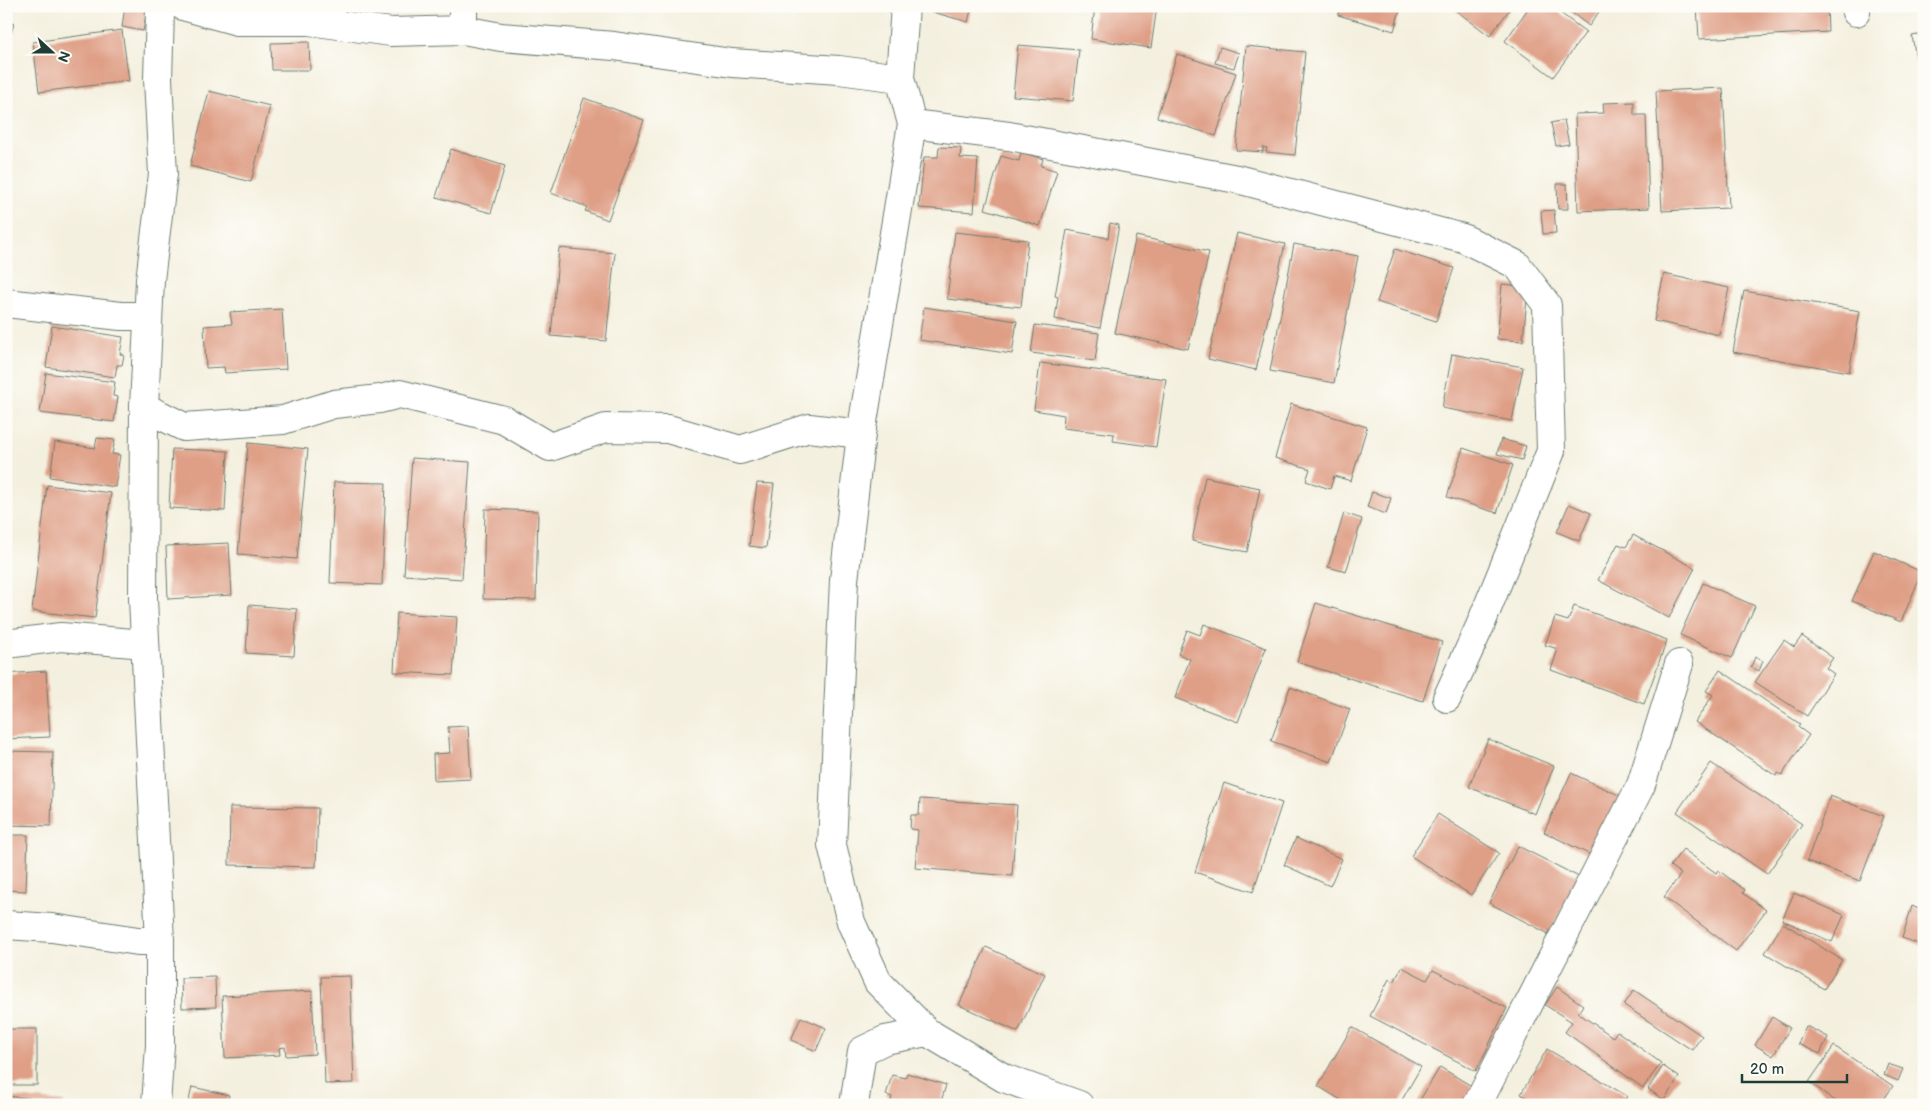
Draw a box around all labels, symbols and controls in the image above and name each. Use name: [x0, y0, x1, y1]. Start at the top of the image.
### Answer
north arrow: [28, 28, 78, 78]
text: N: [54, 49, 73, 64]
scale bar: [1742, 1051, 1848, 1083]
text: 20 m: [1750, 1060, 1784, 1079]

